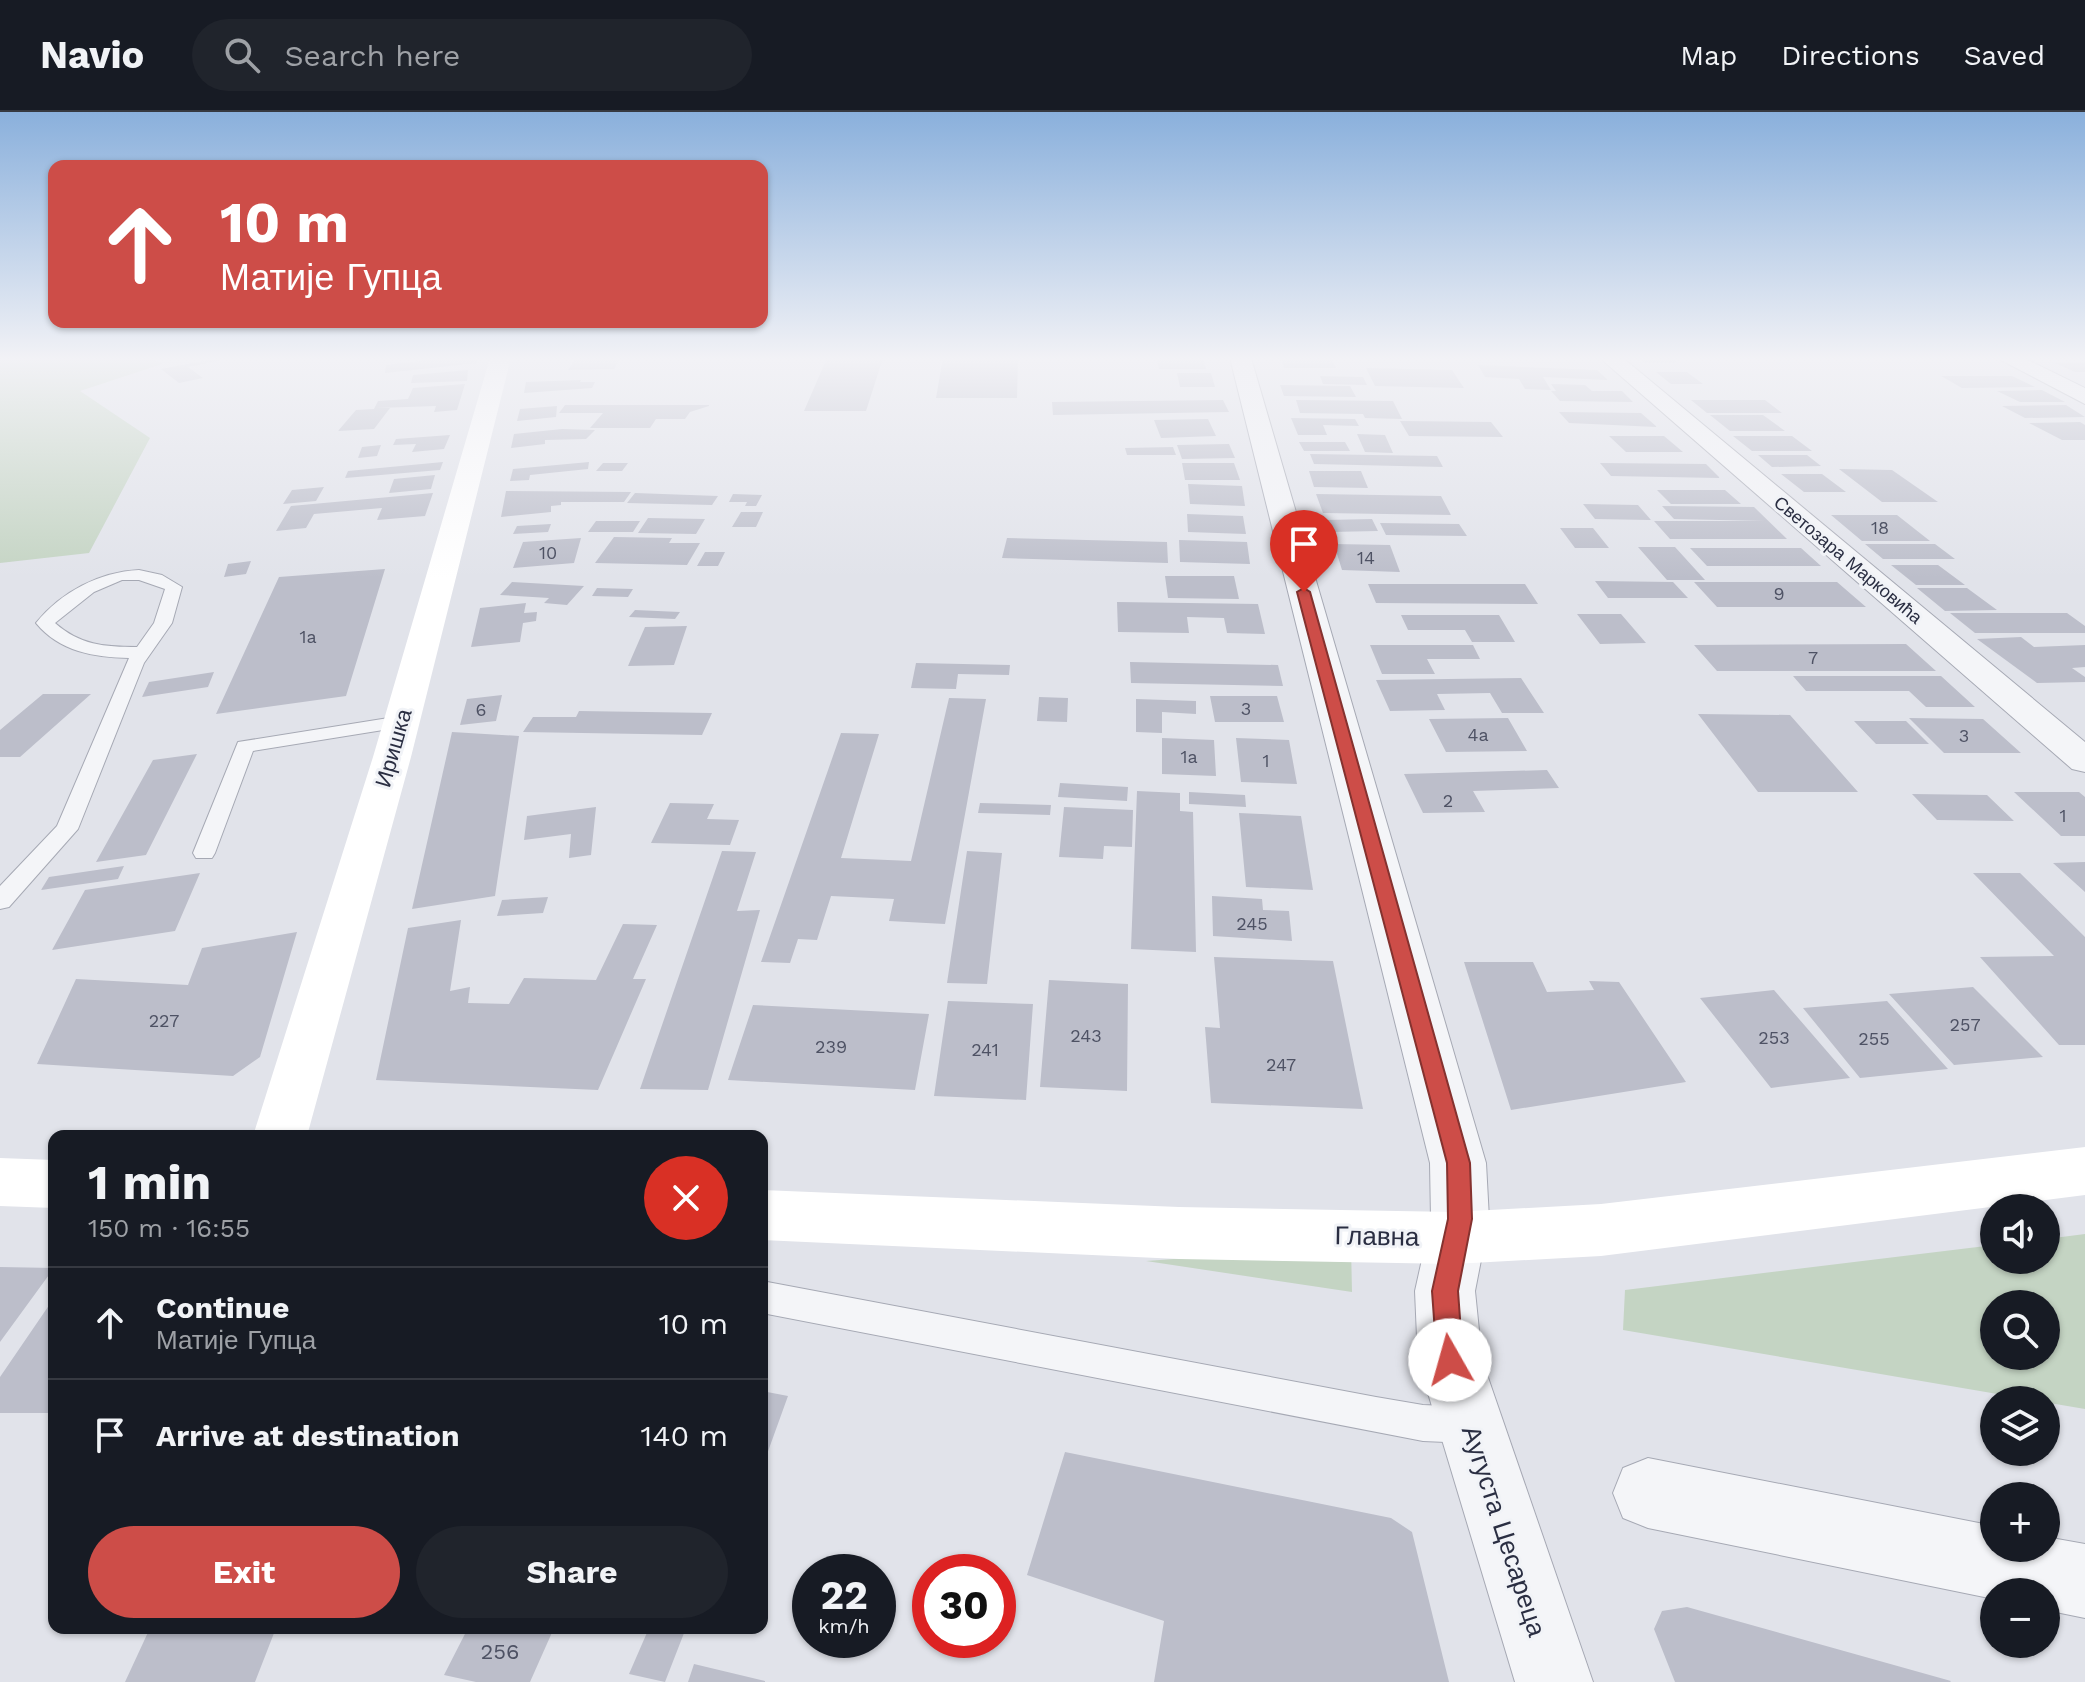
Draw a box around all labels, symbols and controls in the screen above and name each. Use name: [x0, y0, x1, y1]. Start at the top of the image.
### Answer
search box: [192, 19, 752, 91]
text: Navio: [40, 33, 144, 77]
icon: search: [220, 33, 264, 77]
text: Search here: [284, 38, 460, 73]
text: Map: [1680, 39, 1737, 72]
text: Directions: [1781, 39, 1920, 72]
text: Saved: [1964, 39, 2045, 72]
text: 10 m: [220, 190, 349, 256]
icon: ahead: [88, 192, 192, 296]
text: Матије Гупца: [220, 257, 442, 299]
street label: Светозара Марковића: [1770, 491, 1927, 628]
pin: [1270, 510, 1338, 592]
house number: 18: [1871, 517, 1889, 538]
icon: arrive: [1282, 522, 1326, 566]
house number: 10: [539, 542, 557, 563]
house number: 14: [1357, 547, 1375, 568]
house number: 9: [1773, 583, 1785, 604]
house number: 1a: [299, 626, 317, 647]
house number: 7: [1808, 647, 1818, 668]
house number: 3: [1241, 698, 1251, 719]
house number: 6: [476, 699, 486, 720]
street label: Иришка: [370, 705, 417, 790]
house number: 4a: [1467, 724, 1489, 745]
house number: 3: [1959, 725, 1969, 746]
house number: 1a: [1180, 746, 1198, 767]
house number: 1: [1262, 750, 1270, 771]
house number: 2: [1443, 790, 1453, 811]
house number: 1: [2059, 805, 2067, 826]
house number: 245: [1236, 913, 1268, 934]
house number: 227: [149, 1010, 179, 1031]
house number: 257: [1949, 1014, 1981, 1035]
house number: 243: [1070, 1025, 1102, 1046]
house number: 253: [1758, 1027, 1790, 1048]
house number: 255: [1858, 1028, 1890, 1049]
house number: 239: [815, 1036, 847, 1057]
house number: 241: [971, 1039, 999, 1060]
house number: 247: [1266, 1054, 1296, 1075]
text: 1 min: [88, 1154, 211, 1211]
button: close: [644, 1156, 728, 1240]
map controls: [1980, 1194, 2060, 1658]
button: sound: [1980, 1194, 2060, 1274]
text: 150 m · 16:55: [88, 1213, 250, 1243]
street label: Главна: [1334, 1220, 1420, 1252]
text: Continue: [156, 1290, 289, 1325]
button: search: [1980, 1290, 2060, 1370]
icon: ahead: [88, 1301, 132, 1345]
text: 10 m: [659, 1306, 728, 1341]
position arrow: [1408, 1318, 1492, 1402]
text: Матије Гупца: [156, 1325, 316, 1355]
button: layers: [1980, 1386, 2060, 1466]
icon: arrive: [88, 1413, 132, 1457]
text: Arrive at destination: [156, 1418, 460, 1453]
text: 140 m: [640, 1418, 728, 1453]
street label: Аугуста Цесареца: [1456, 1422, 1552, 1641]
button: +: [1980, 1482, 2060, 1562]
button: Exit: [88, 1526, 400, 1618]
button: Share: [416, 1526, 728, 1618]
speed limit sign: 30: [912, 1554, 1016, 1658]
text: 22: [820, 1572, 868, 1619]
button: −: [1980, 1578, 2060, 1658]
text: km/h: [818, 1614, 870, 1638]
house number: 256: [480, 1639, 520, 1664]

